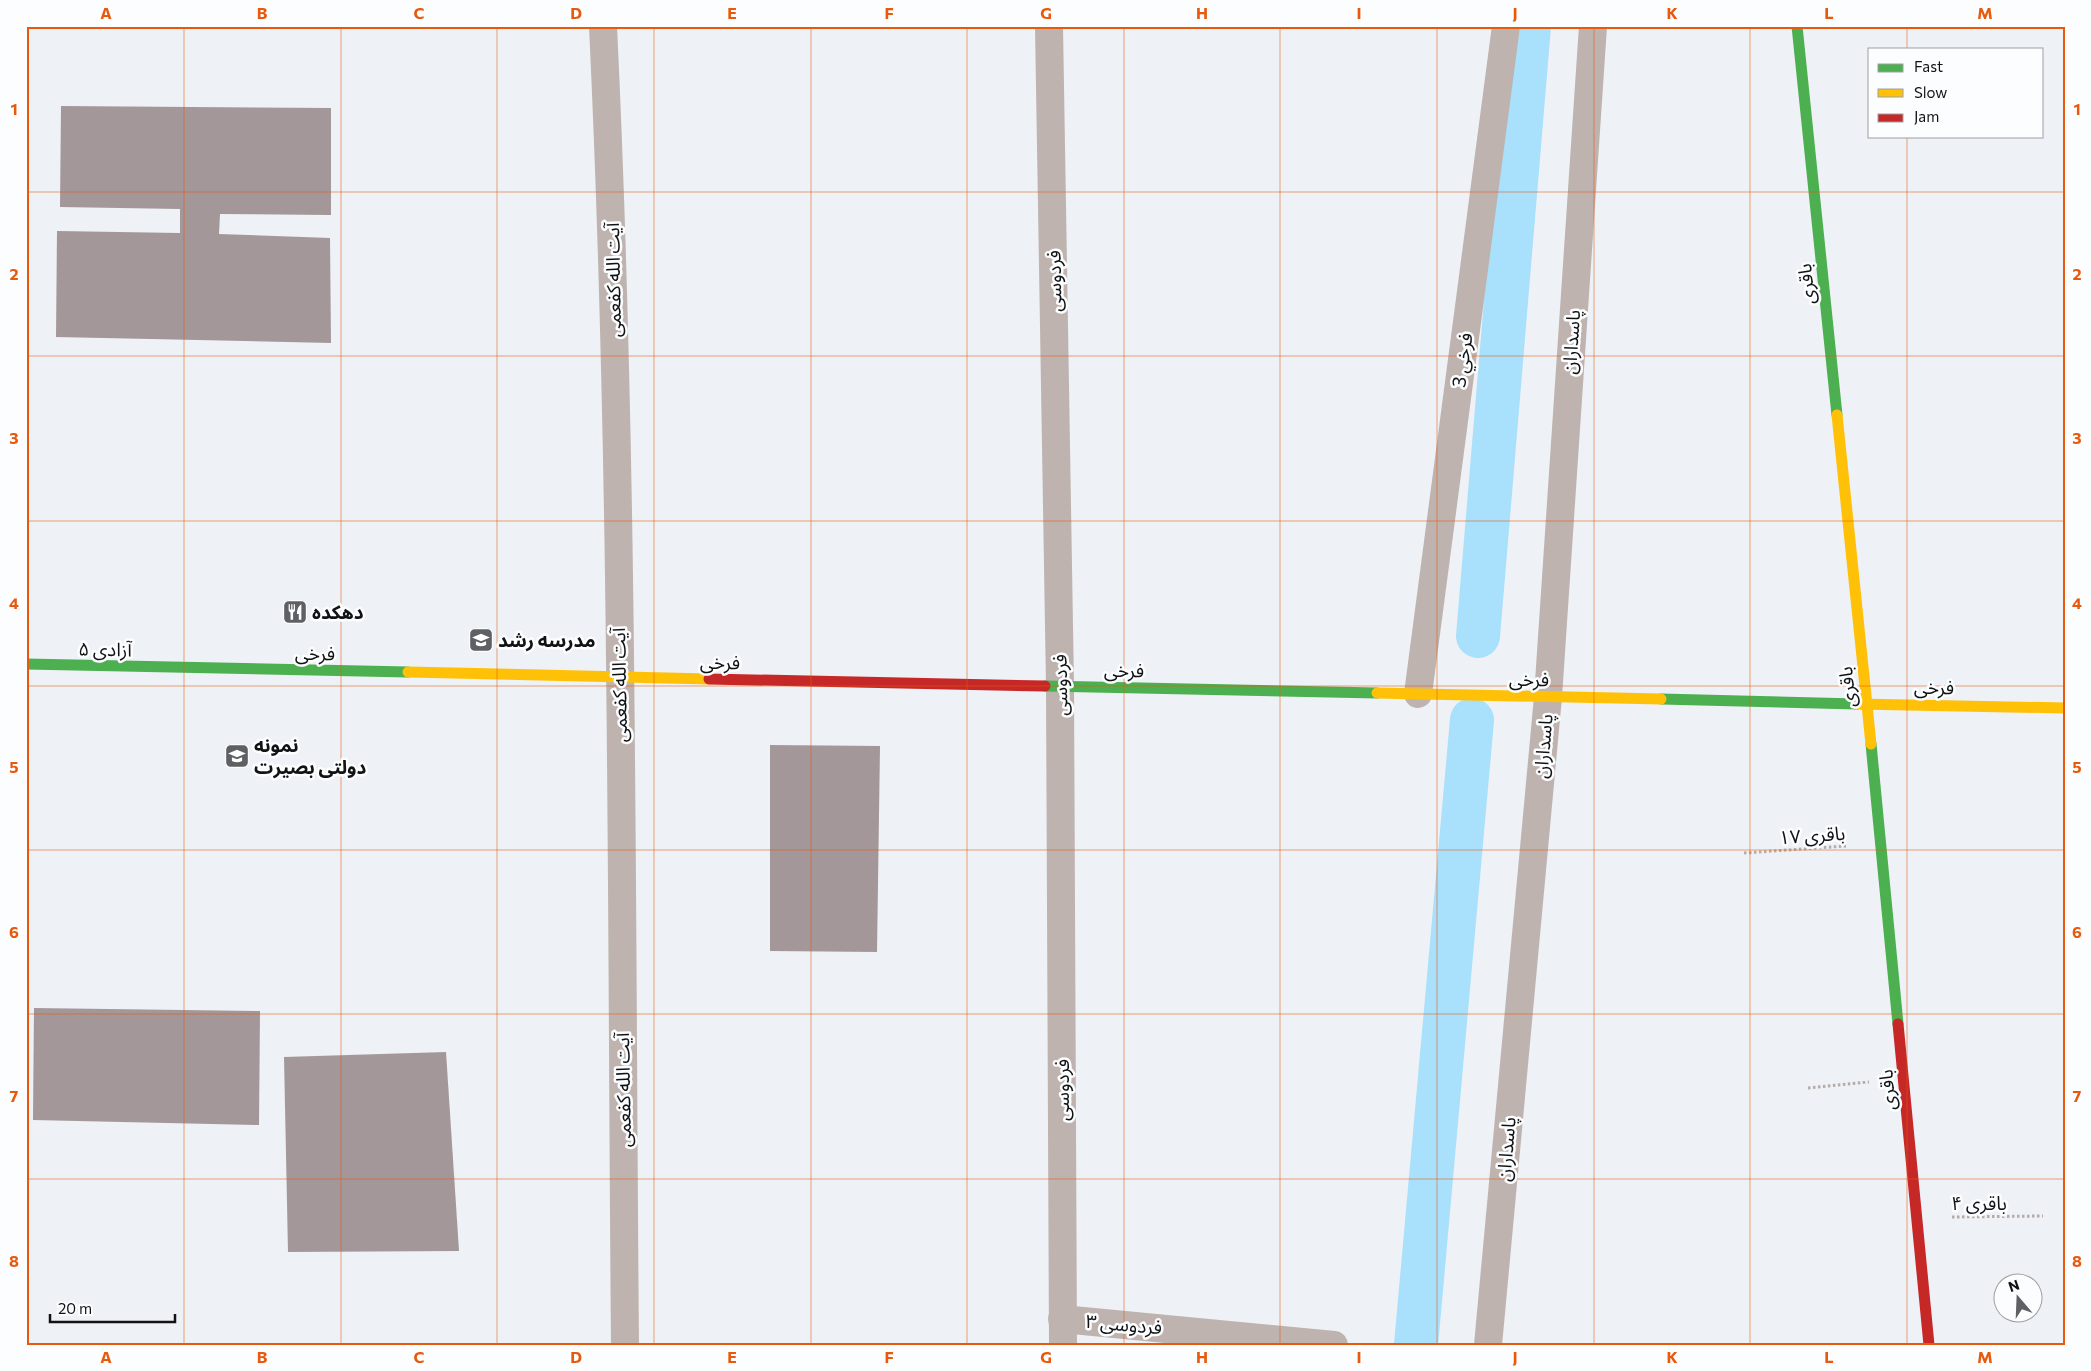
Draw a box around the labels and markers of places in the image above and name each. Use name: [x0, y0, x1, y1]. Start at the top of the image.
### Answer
restaurant icon: دهکده: [282, 599, 308, 625]
place label: دهکده: [312, 600, 364, 623]
school or university icon: مدرسه رشد: [468, 627, 494, 653]
place label: مدرسه رشد: [498, 628, 595, 652]
place label: نمونه دولتی بصیرت: [254, 733, 367, 779]
school or university icon: نمونه دولتی بصیرت: [224, 743, 250, 769]

